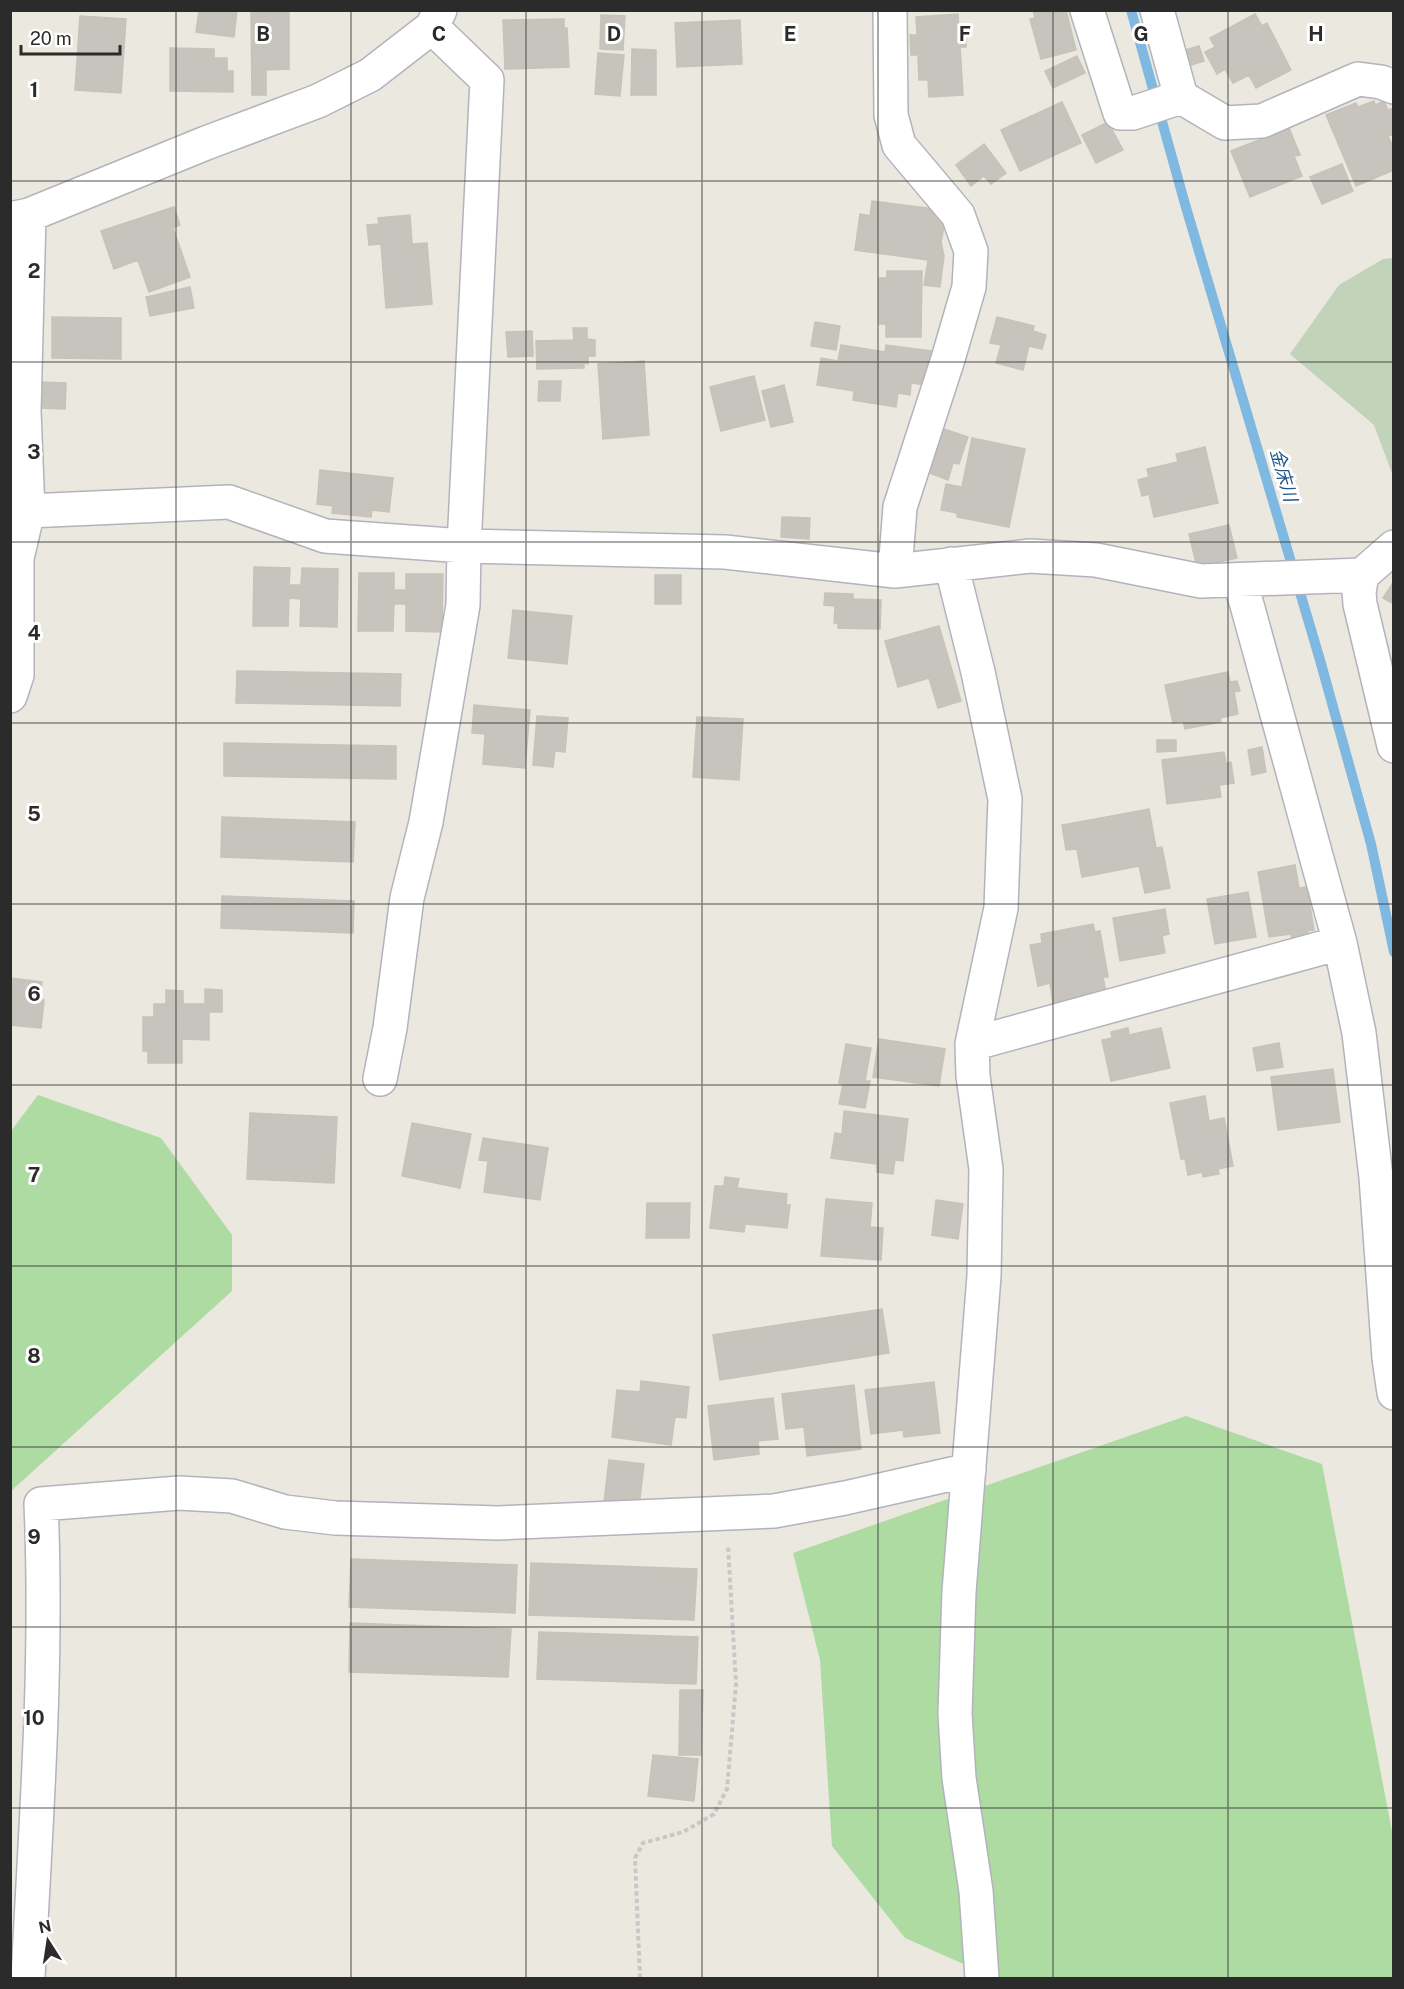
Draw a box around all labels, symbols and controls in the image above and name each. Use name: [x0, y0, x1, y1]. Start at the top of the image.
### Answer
scale bar: [21, 18, 120, 56]
text: B: [256, 22, 270, 46]
text: C: [432, 22, 446, 46]
text: D: [607, 22, 621, 46]
text: E: [784, 22, 796, 46]
text: F: [959, 22, 971, 46]
text: G: [1133, 22, 1149, 46]
text: H: [1308, 22, 1324, 46]
text: 20 m: [30, 28, 72, 49]
text: 1: [30, 78, 38, 102]
text: 2: [28, 259, 40, 283]
text: 3: [27, 440, 41, 464]
water label: 金床川: [1266, 446, 1302, 506]
text: 4: [27, 621, 41, 645]
text: 5: [27, 802, 41, 826]
text: 6: [27, 982, 41, 1006]
text: 7: [28, 1163, 40, 1187]
text: 8: [27, 1344, 41, 1368]
text: 9: [27, 1525, 41, 1549]
text: 10: [23, 1706, 45, 1730]
north arrow: [18, 1911, 78, 1971]
text: N: [37, 1916, 53, 1937]

